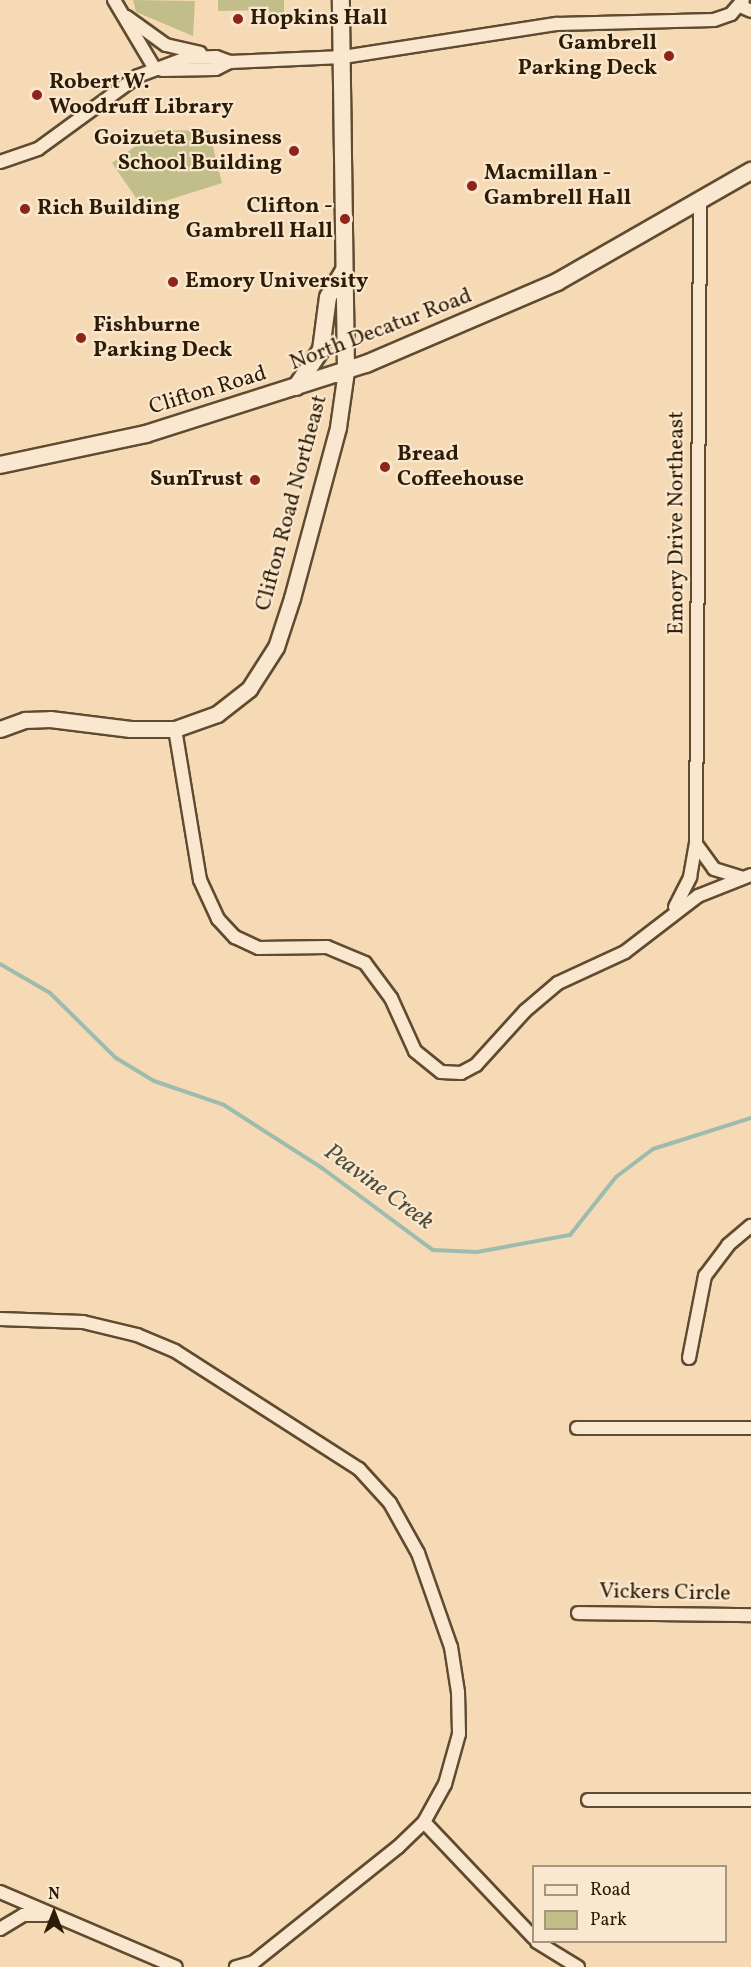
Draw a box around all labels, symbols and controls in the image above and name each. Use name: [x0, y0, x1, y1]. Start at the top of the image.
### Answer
place label: Hopkins Hall: [250, 6, 388, 32]
marker: Hopkins Hall: [231, 12, 245, 26]
place label: Gambrell Parking Deck: [518, 30, 657, 82]
marker: Gambrell Parking Deck: [662, 49, 676, 63]
place label: Robert W. Woodruff Library: [49, 69, 232, 120]
marker: Robert W. Woodruff Library: [30, 88, 44, 102]
place label: Goizueta Business School Building: [94, 125, 282, 176]
marker: Goizueta Business School Building: [287, 144, 301, 158]
place label: Macmillan - Gambrell Hall: [484, 160, 631, 212]
marker: Macmillan - Gambrell Hall: [465, 179, 479, 193]
place label: Clifton - Gambrell Hall: [186, 193, 333, 244]
place label: Rich Building: [37, 196, 180, 222]
marker: Rich Building: [18, 202, 32, 216]
marker: Clifton - Gambrell Hall: [338, 212, 352, 226]
place label: Emory University: [185, 269, 369, 295]
marker: Emory University: [166, 275, 180, 289]
street label: North Decatur Road: [286, 283, 476, 377]
place label: Fishburne Parking Deck: [93, 312, 232, 364]
marker: Fishburne Parking Deck: [74, 331, 88, 345]
street label: Clifton Road: [146, 361, 270, 421]
street label: Clifton Road Northeast: [250, 392, 334, 614]
street label: Emory Drive Northeast: [664, 411, 690, 635]
place label: Bread Coffeehouse: [397, 441, 524, 493]
marker: Bread Coffeehouse: [378, 460, 392, 474]
place label: SunTrust: [150, 467, 243, 493]
marker: SunTrust: [248, 473, 262, 487]
water label: Peavine Creek: [318, 1139, 438, 1237]
street label: Vickers Circle: [599, 1579, 731, 1607]
legend: [532, 1865, 727, 1943]
text: Road: [590, 1878, 631, 1903]
north arrow: [24, 1883, 84, 1943]
text: N: [48, 1884, 60, 1906]
text: Park: [590, 1908, 627, 1933]

